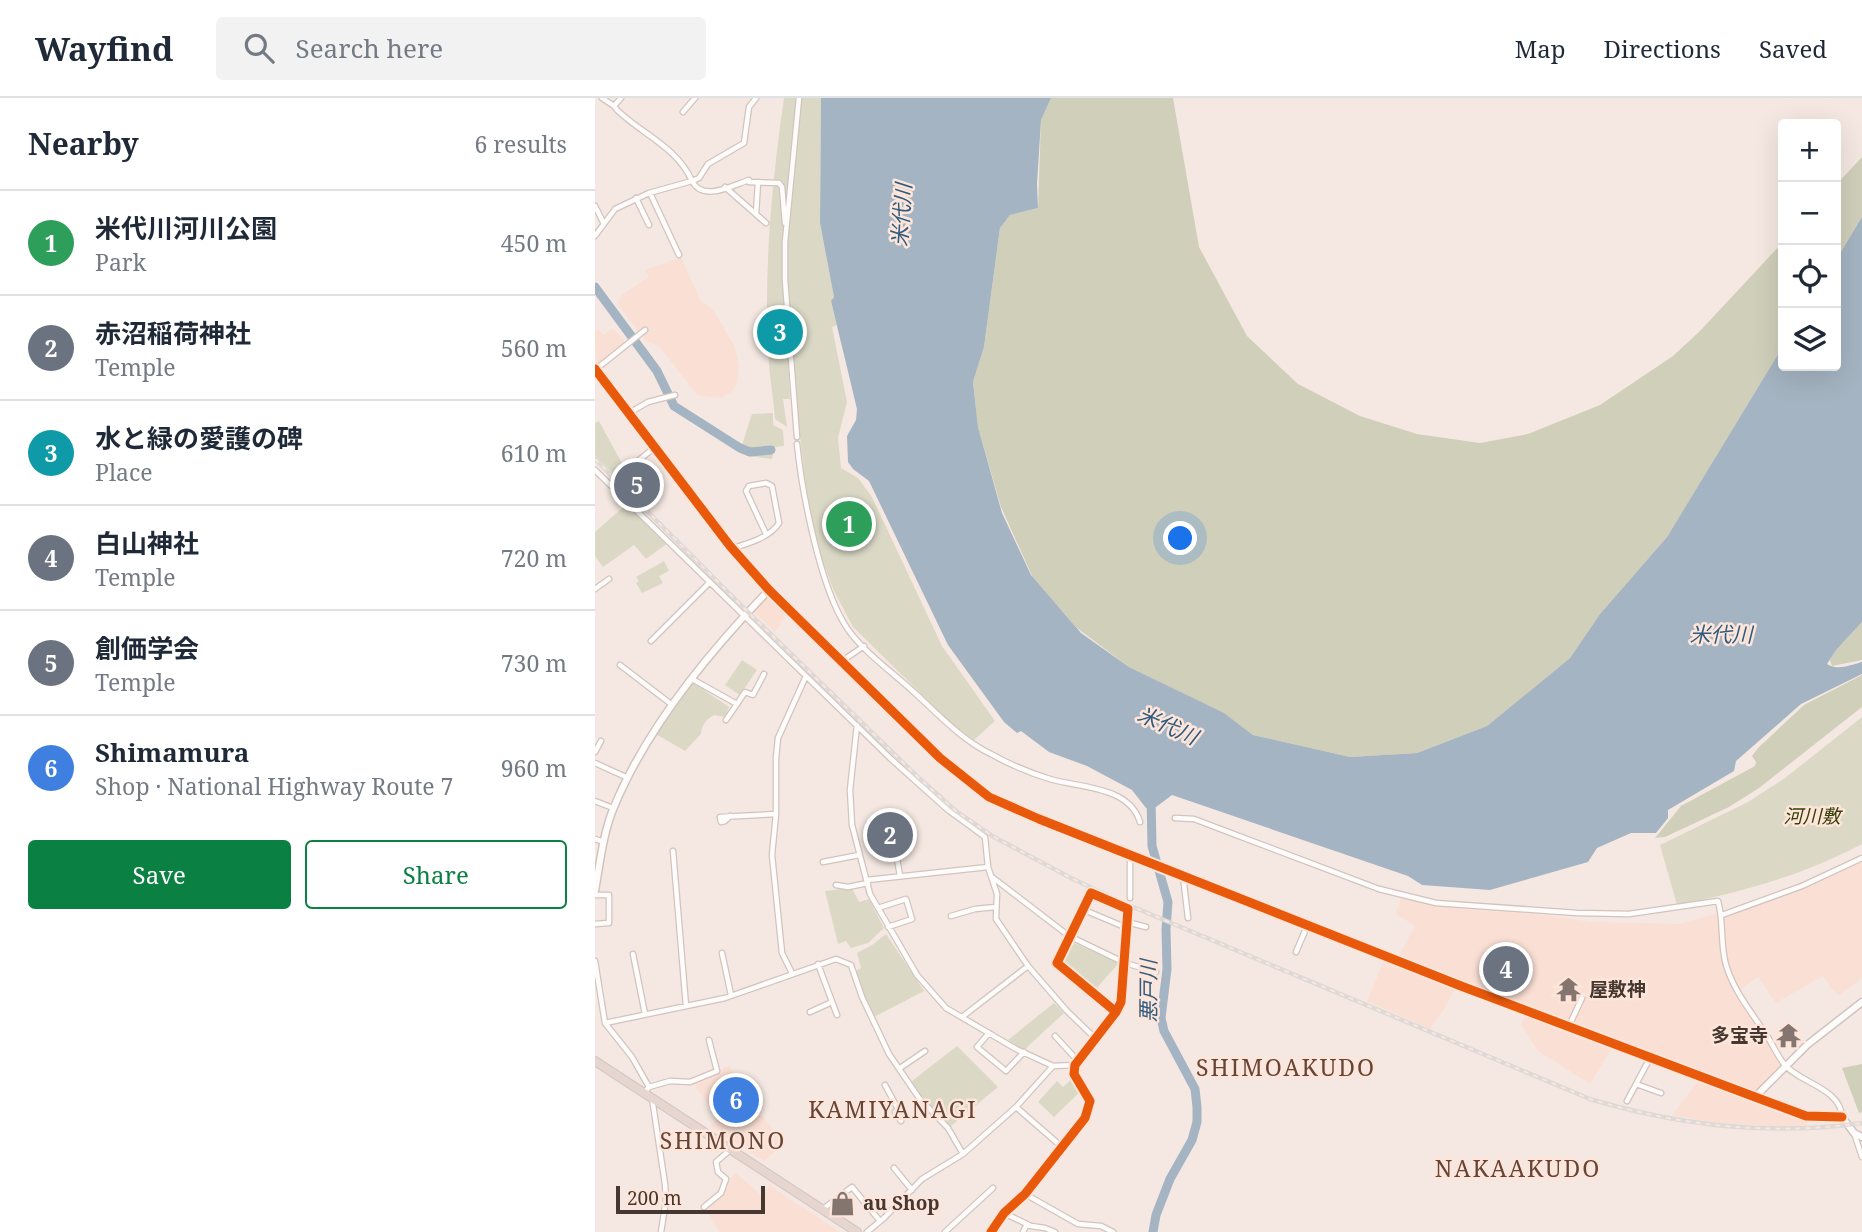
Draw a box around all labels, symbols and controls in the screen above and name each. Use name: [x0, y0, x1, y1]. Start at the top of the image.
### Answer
search box: [216, 17, 706, 80]
text: Wayfind: [35, 26, 174, 71]
icon: search: [240, 29, 278, 67]
text: Search here: [296, 30, 443, 66]
text: Map: [1515, 32, 1566, 65]
text: Directions: [1604, 32, 1721, 65]
text: Saved: [1759, 32, 1827, 65]
map controls: [1778, 119, 1841, 371]
button: +: [1778, 119, 1841, 182]
text: Nearby: [28, 123, 139, 164]
text: 6 results: [474, 128, 567, 160]
water label: 米代川: [885, 181, 917, 247]
button: −: [1778, 182, 1841, 245]
text: 米代川河川公園: [95, 210, 277, 246]
text: 1: [45, 227, 58, 259]
text: 450 m: [501, 227, 567, 259]
button: locate: [1778, 245, 1841, 308]
text: Park: [95, 246, 146, 278]
pin: 3: [757, 306, 803, 358]
button: layers: [1778, 308, 1841, 371]
text: 赤沼稲荷神社: [95, 315, 251, 351]
text: 2: [45, 332, 58, 364]
text: 560 m: [501, 332, 567, 364]
text: Temple: [95, 351, 176, 383]
text: 水と緑の愛護の碑: [95, 420, 303, 456]
text: 3: [45, 437, 58, 469]
text: 610 m: [501, 437, 567, 469]
text: Place: [95, 456, 153, 488]
pin: 5: [614, 459, 660, 511]
pin: 1: [826, 498, 872, 550]
your location: [1163, 521, 1197, 555]
text: 白山神社: [95, 525, 199, 561]
text: 4: [45, 542, 58, 574]
text: 720 m: [501, 542, 567, 574]
text: Temple: [95, 561, 176, 593]
water label: 米代川: [1690, 620, 1754, 648]
text: 創価学会: [95, 630, 199, 666]
text: 5: [45, 647, 58, 679]
text: 730 m: [501, 647, 567, 679]
text: Temple: [95, 666, 176, 698]
water label: 米代川: [1134, 699, 1204, 751]
text: Shimamura: [95, 734, 249, 770]
text: 6: [45, 752, 58, 784]
text: 960 m: [501, 752, 567, 784]
text: Shop · National Highway Route 7: [95, 770, 453, 802]
park label: 河川敷: [1783, 803, 1843, 829]
pin: 2: [867, 809, 913, 861]
button: Save: [28, 840, 291, 909]
button: Share: [305, 840, 567, 909]
pin: 4: [1483, 943, 1529, 995]
water label: 悪戸川: [1134, 958, 1162, 1023]
temple icon: 屋敷神: [1555, 975, 1583, 1003]
place label: 屋敷神: [1589, 976, 1646, 1002]
temple icon: 多宝寺: [1774, 1021, 1802, 1049]
place label: 多宝寺: [1711, 1022, 1768, 1048]
district label: SHIMOAKUDO: [1196, 1051, 1376, 1083]
pin: 6: [713, 1074, 759, 1126]
district label: KAMIYANAGI: [808, 1093, 978, 1125]
district label: SHIMONO: [660, 1124, 786, 1156]
district label: NAKAAKUDO: [1435, 1152, 1601, 1184]
scale bar: [616, 1183, 765, 1215]
text: 200 m: [627, 1185, 682, 1211]
shop icon: au Shop: [829, 1189, 857, 1217]
place label: au Shop: [863, 1190, 940, 1216]

